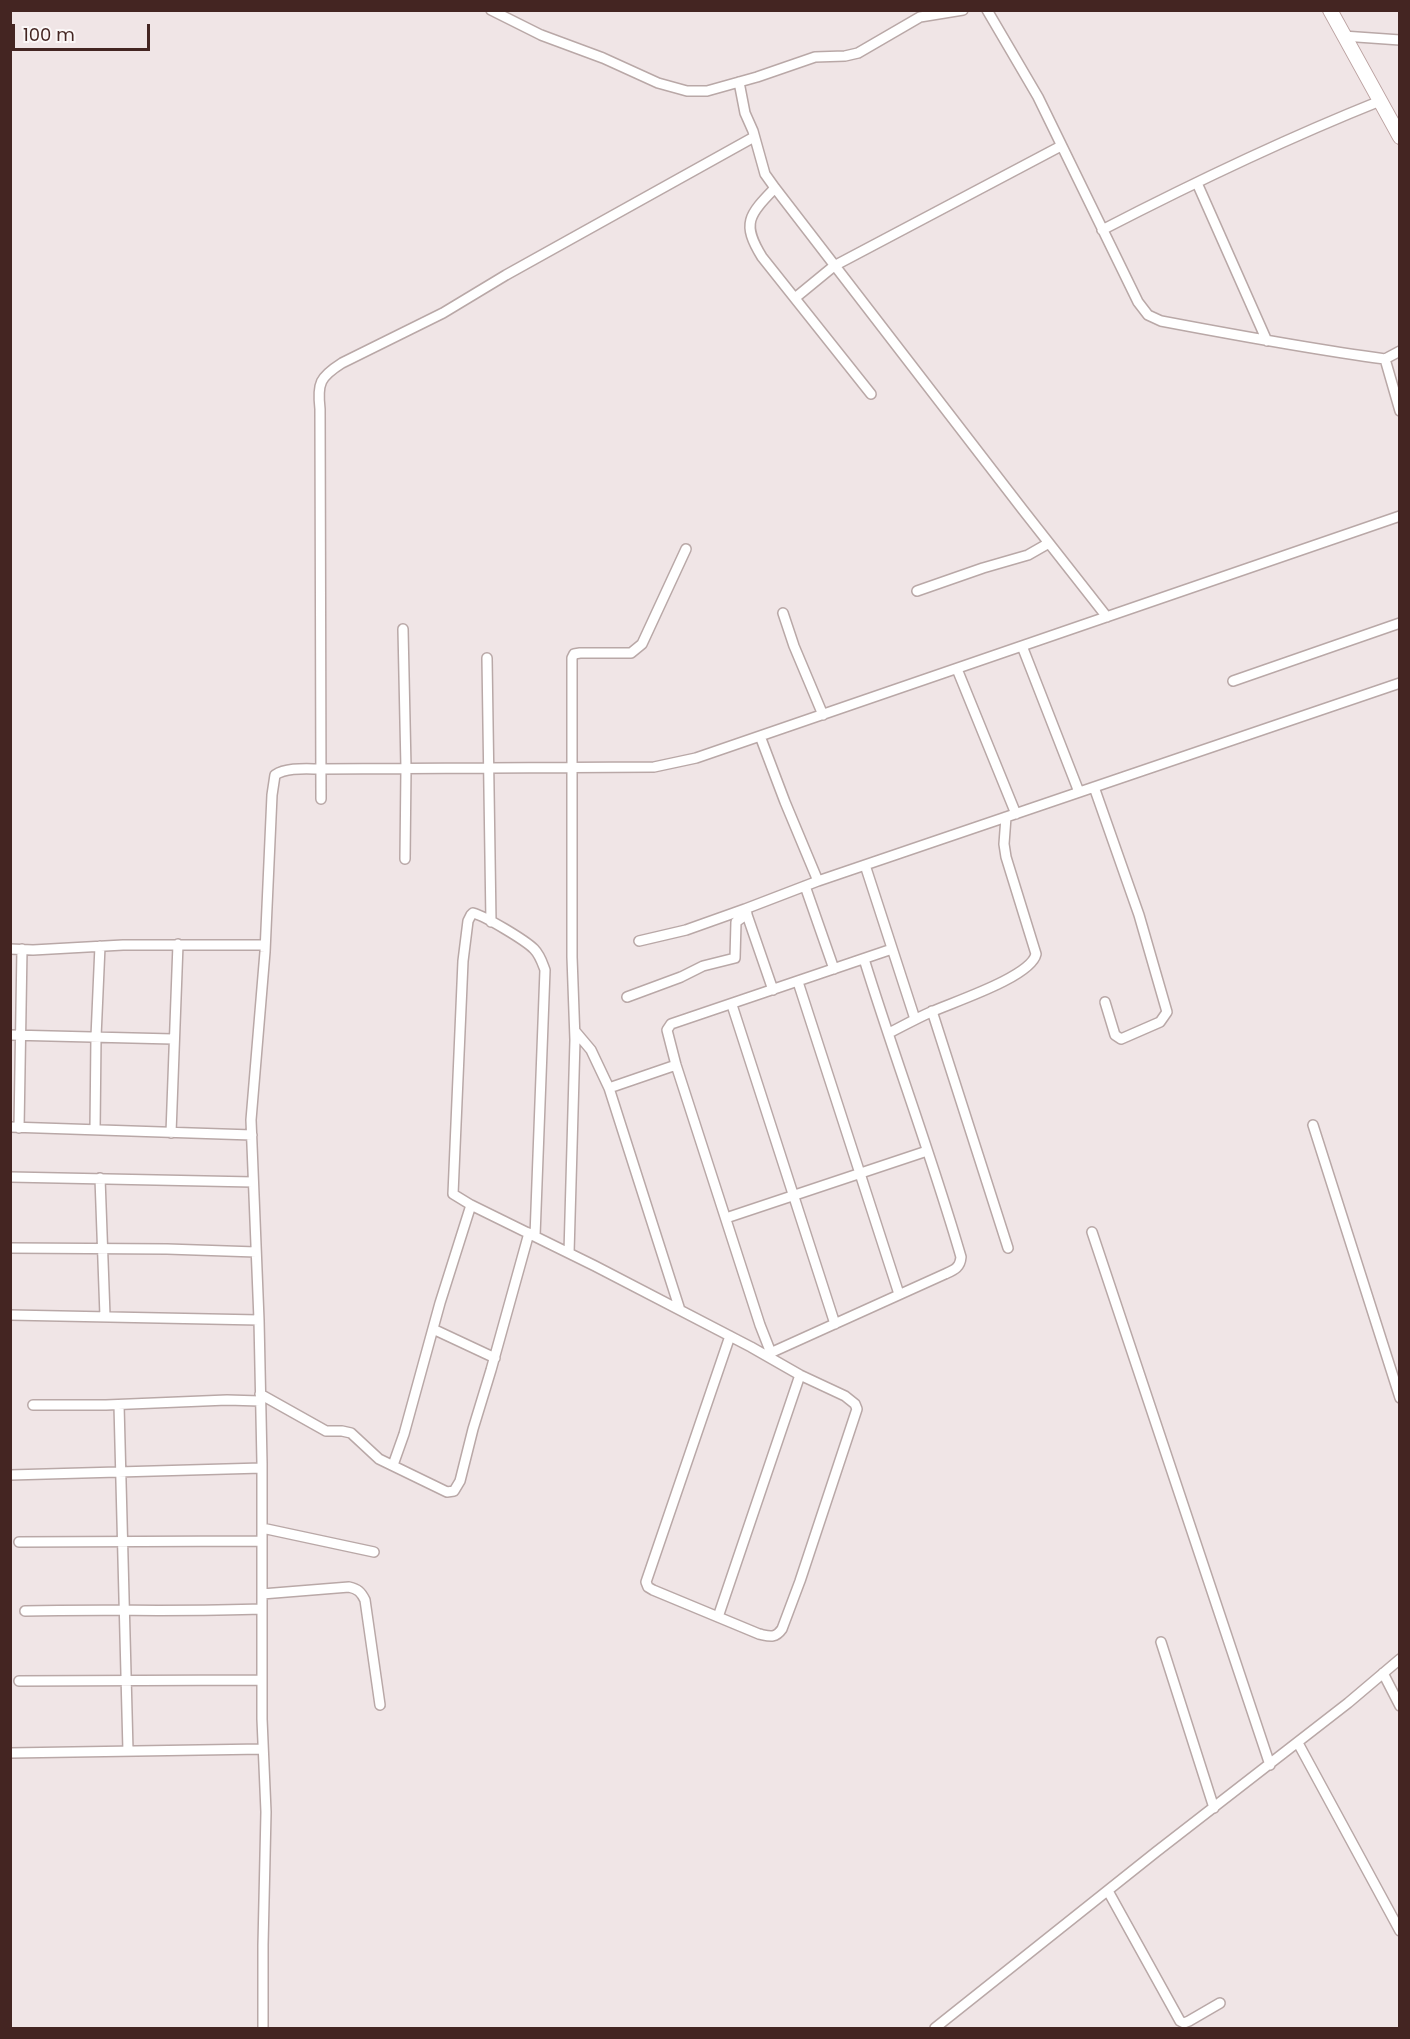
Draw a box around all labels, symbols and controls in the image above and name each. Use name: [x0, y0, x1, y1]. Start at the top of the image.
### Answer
scale bar: [15, 12, 153, 50]
text: 100 m: [23, 22, 75, 47]

